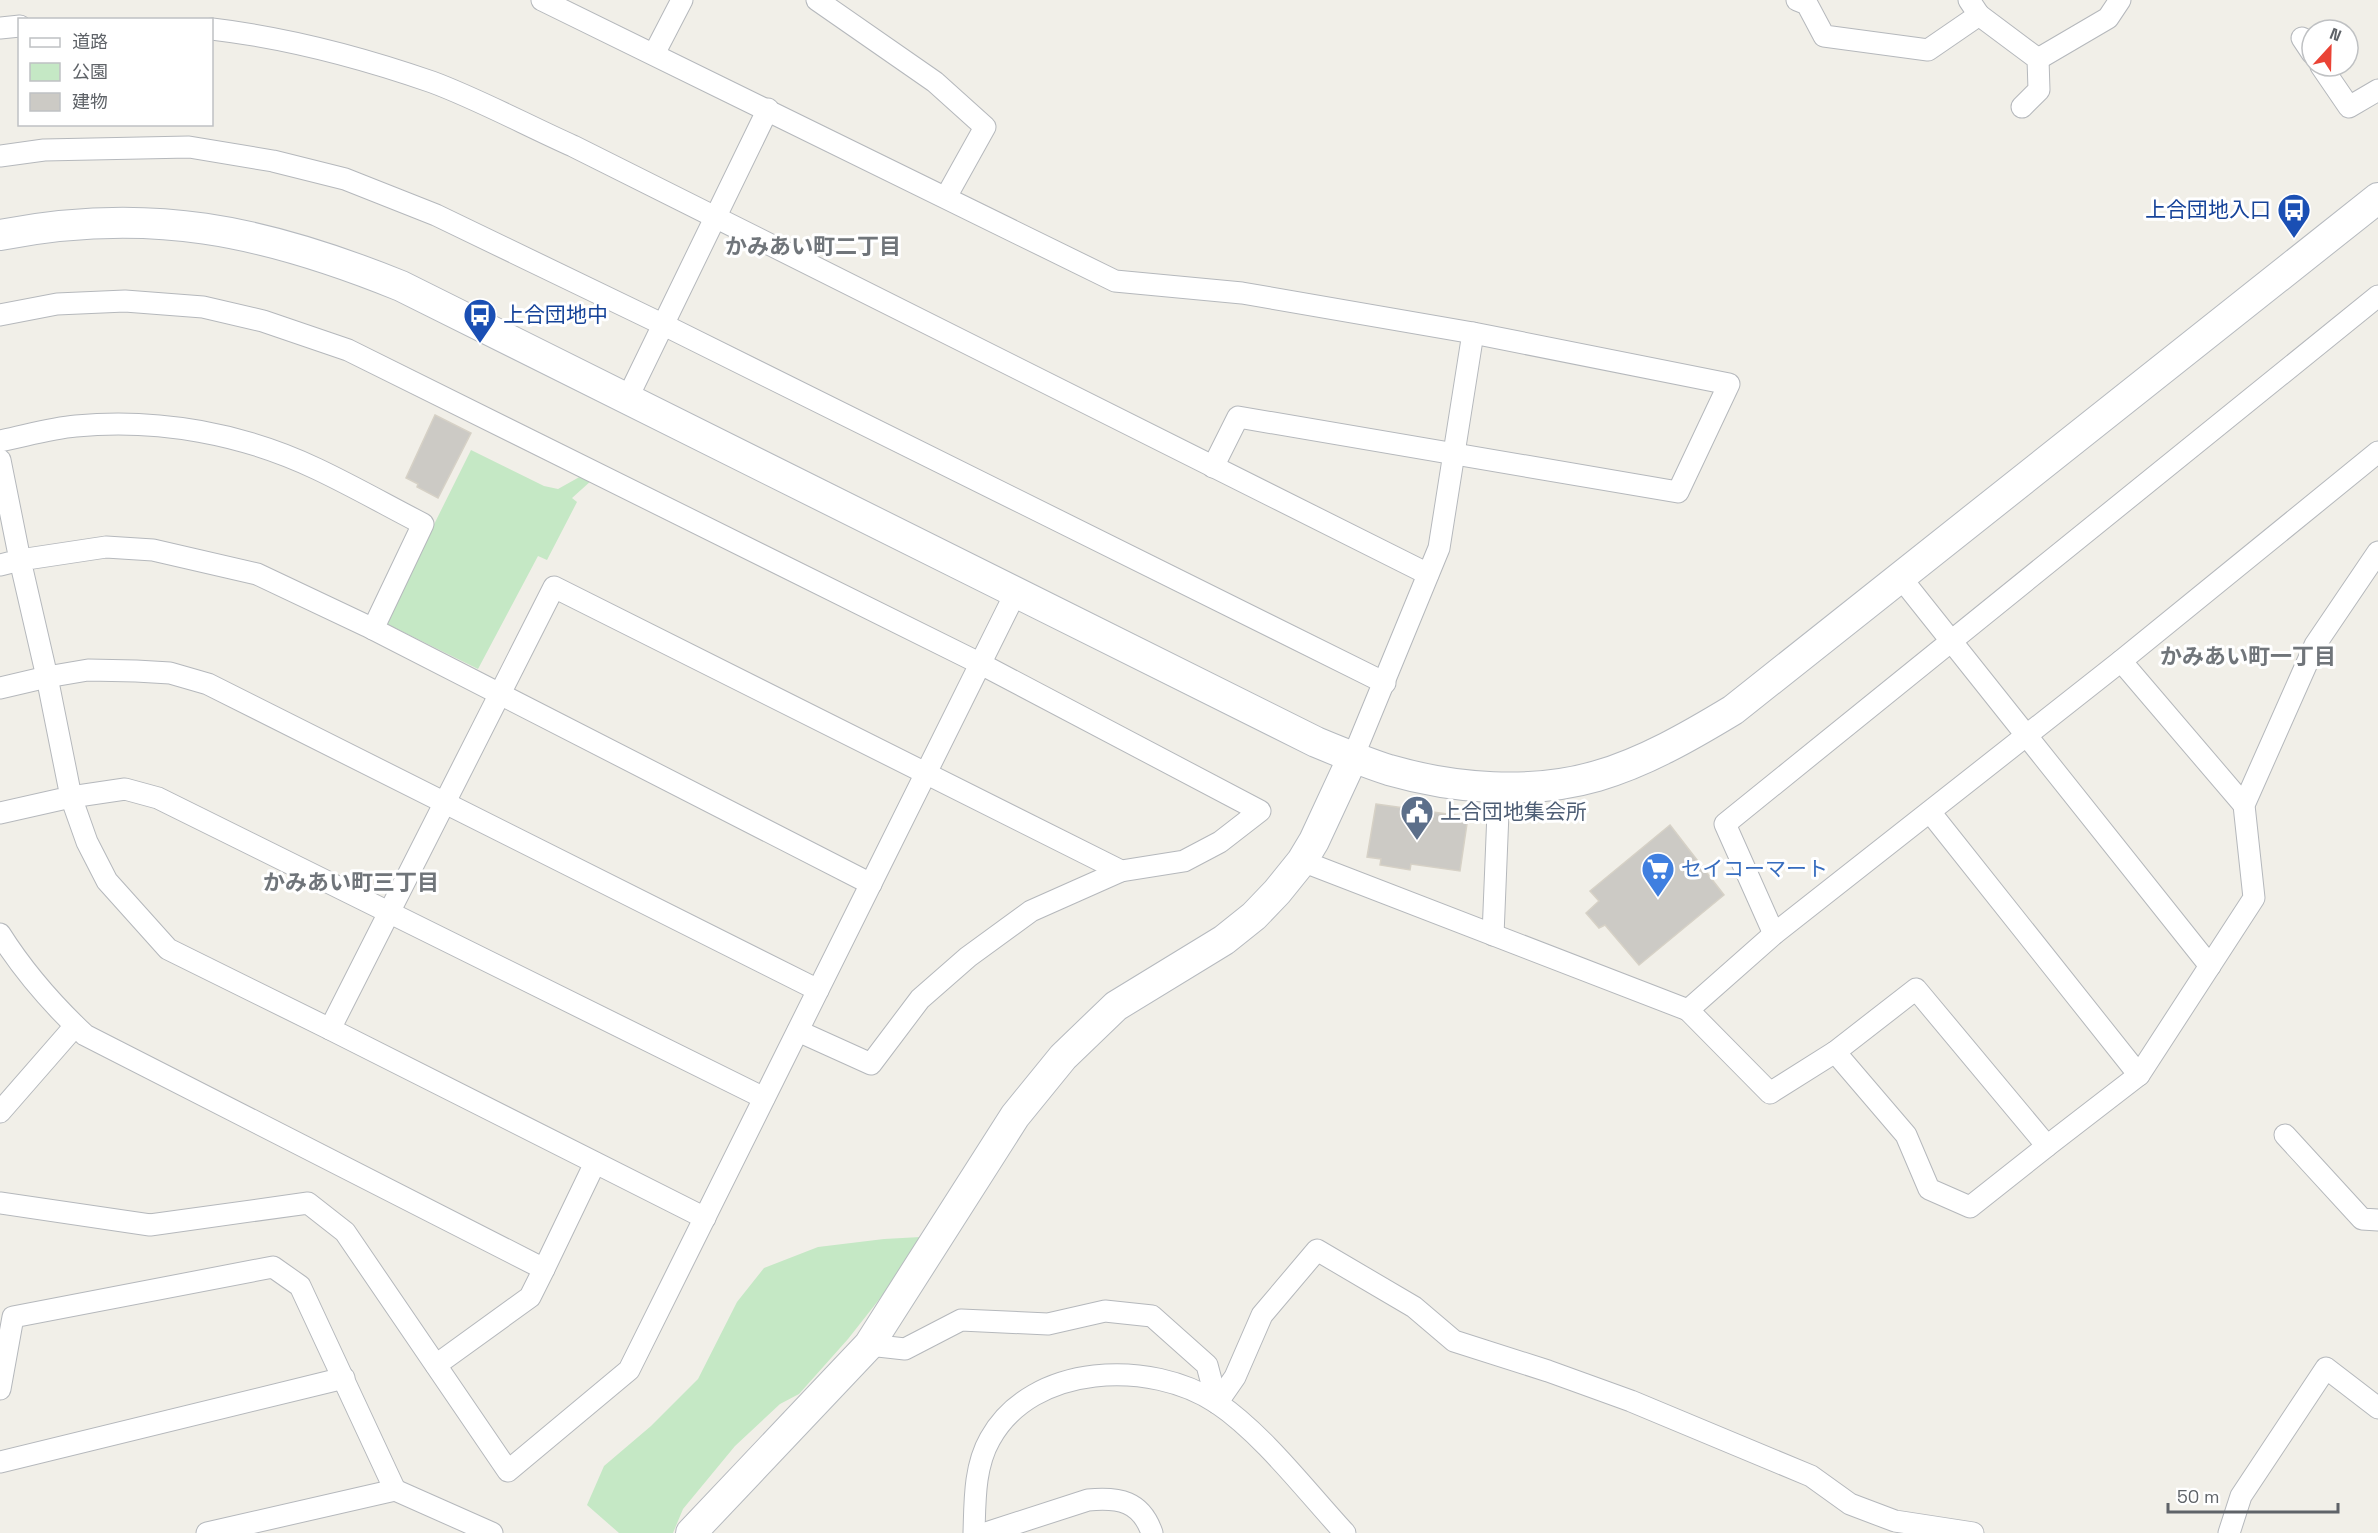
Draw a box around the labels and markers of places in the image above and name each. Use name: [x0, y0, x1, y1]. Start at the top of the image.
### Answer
bus stop icon: 上合団地入口: [2276, 192, 2312, 239]
place label: 上合団地入口: [2145, 196, 2271, 223]
bus stop icon: 上合団地中: [462, 297, 498, 344]
place label: 上合団地中: [503, 301, 608, 328]
public building icon: 上合団地集会所: [1399, 794, 1435, 841]
place label: 上合団地集会所: [1440, 798, 1587, 825]
supermarket icon: セイコーマート: [1640, 851, 1676, 898]
place label: セイコーマート: [1681, 855, 1828, 882]

